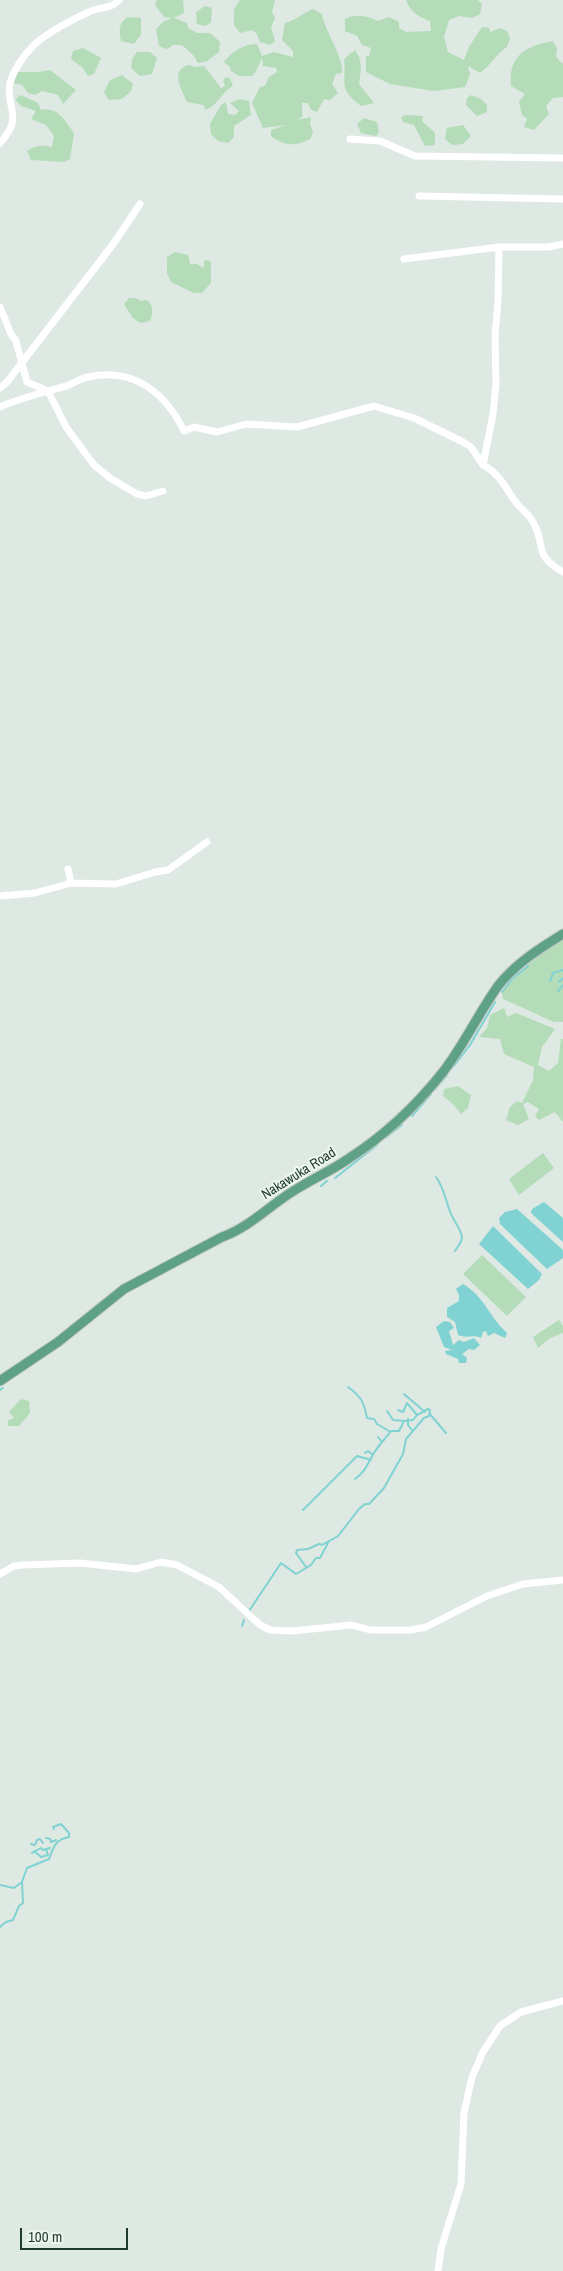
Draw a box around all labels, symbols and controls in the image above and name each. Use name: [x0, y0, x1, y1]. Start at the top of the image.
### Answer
street label: Nakawuka Road: [259, 1145, 339, 1203]
scale bar: [22, 2218, 130, 2250]
text: 100 m: [28, 2226, 62, 2247]

